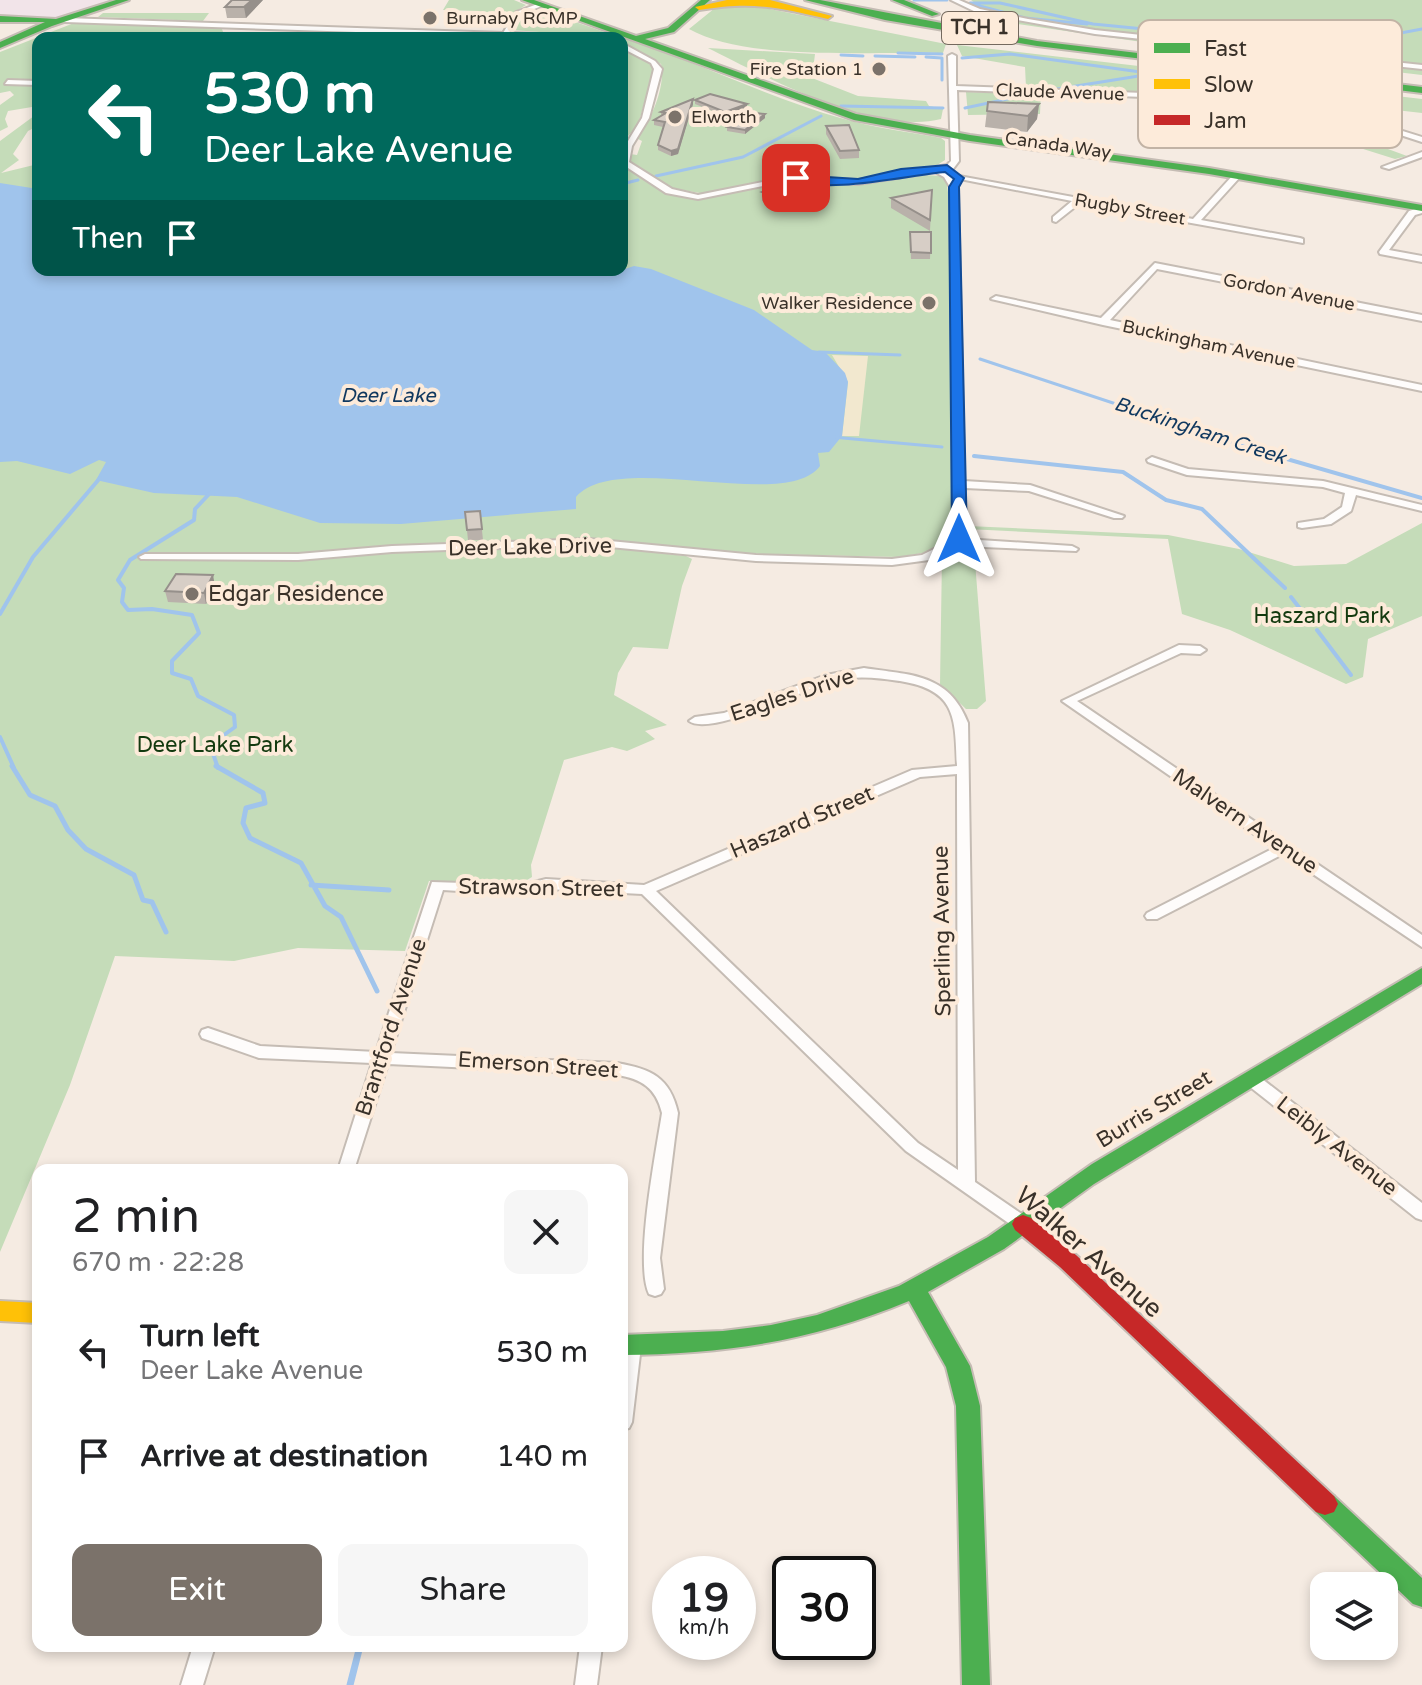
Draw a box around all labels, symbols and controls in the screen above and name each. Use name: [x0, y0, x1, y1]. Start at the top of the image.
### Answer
place label: Burnaby RCMP: [446, 7, 578, 29]
marker: Burnaby RCMP: [421, 9, 439, 27]
road number: TCH 1: [942, 12, 1018, 44]
legend: [1138, 20, 1402, 148]
text: Fast: [1204, 36, 1247, 62]
place label: Fire Station 1: [750, 58, 863, 80]
marker: Fire Station 1: [870, 60, 888, 78]
text: 530 m: [204, 61, 375, 128]
icon: left: [72, 64, 176, 168]
text: Slow: [1204, 72, 1254, 98]
street label: Claude Avenue: [995, 79, 1125, 105]
place label: Elworth: [691, 106, 757, 128]
marker: Elworth: [666, 108, 684, 126]
text: Jam: [1204, 108, 1247, 134]
street label: Canada Way: [1004, 127, 1113, 163]
text: Deer Lake Avenue: [204, 129, 513, 172]
pin: [762, 144, 830, 212]
icon: arrive: [774, 156, 818, 200]
street label: Rugby Street: [1073, 188, 1187, 230]
icon: arrive: [160, 216, 204, 260]
text: Then: [72, 220, 144, 257]
street label: Gordon Avenue: [1221, 268, 1357, 316]
place label: Walker Residence: [761, 292, 913, 314]
marker: Walker Residence: [920, 294, 938, 312]
street label: Buckingham Avenue: [1121, 315, 1297, 373]
water label: Deer Lake: [341, 384, 437, 408]
water label: Buckingham Creek: [1111, 392, 1291, 471]
position arrow: [917, 497, 1001, 581]
street label: Deer Lake Drive: [448, 533, 612, 561]
place label: Edgar Residence: [208, 581, 384, 607]
marker: Edgar Residence: [183, 585, 201, 603]
park label: Haszard Park: [1253, 603, 1391, 629]
street label: Eagles Drive: [727, 663, 857, 727]
park label: Deer Lake Park: [136, 732, 294, 758]
street label: Malvern Avenue: [1168, 763, 1322, 879]
street label: Haszard Street: [726, 780, 878, 864]
street label: Sperling Avenue: [928, 845, 956, 1017]
street label: Strawson Street: [458, 874, 624, 902]
street label: Brantford Avenue: [350, 935, 432, 1119]
street label: Emerson Street: [457, 1046, 619, 1084]
street label: Burris Street: [1092, 1064, 1216, 1154]
street label: Leibly Avenue: [1271, 1091, 1403, 1201]
street label: Walker Avenue: [1009, 1180, 1169, 1324]
text: 2 min: [72, 1188, 200, 1246]
button: close: [504, 1190, 588, 1274]
text: 670 m · 22:28: [72, 1247, 244, 1278]
text: Turn left: [140, 1318, 259, 1355]
icon: left: [72, 1330, 116, 1374]
text: 530 m: [496, 1334, 588, 1371]
text: Deer Lake Avenue: [140, 1355, 363, 1386]
icon: arrive: [72, 1434, 116, 1478]
text: Arrive at destination: [140, 1438, 428, 1475]
text: 140 m: [496, 1438, 588, 1475]
button: Exit: [72, 1544, 322, 1636]
button: Share: [338, 1544, 588, 1636]
speed limit sign: 30: [772, 1556, 876, 1660]
map controls: [1310, 1572, 1398, 1660]
button: layers: [1310, 1572, 1398, 1660]
text: 19: [679, 1574, 729, 1622]
text: km/h: [679, 1616, 729, 1640]

